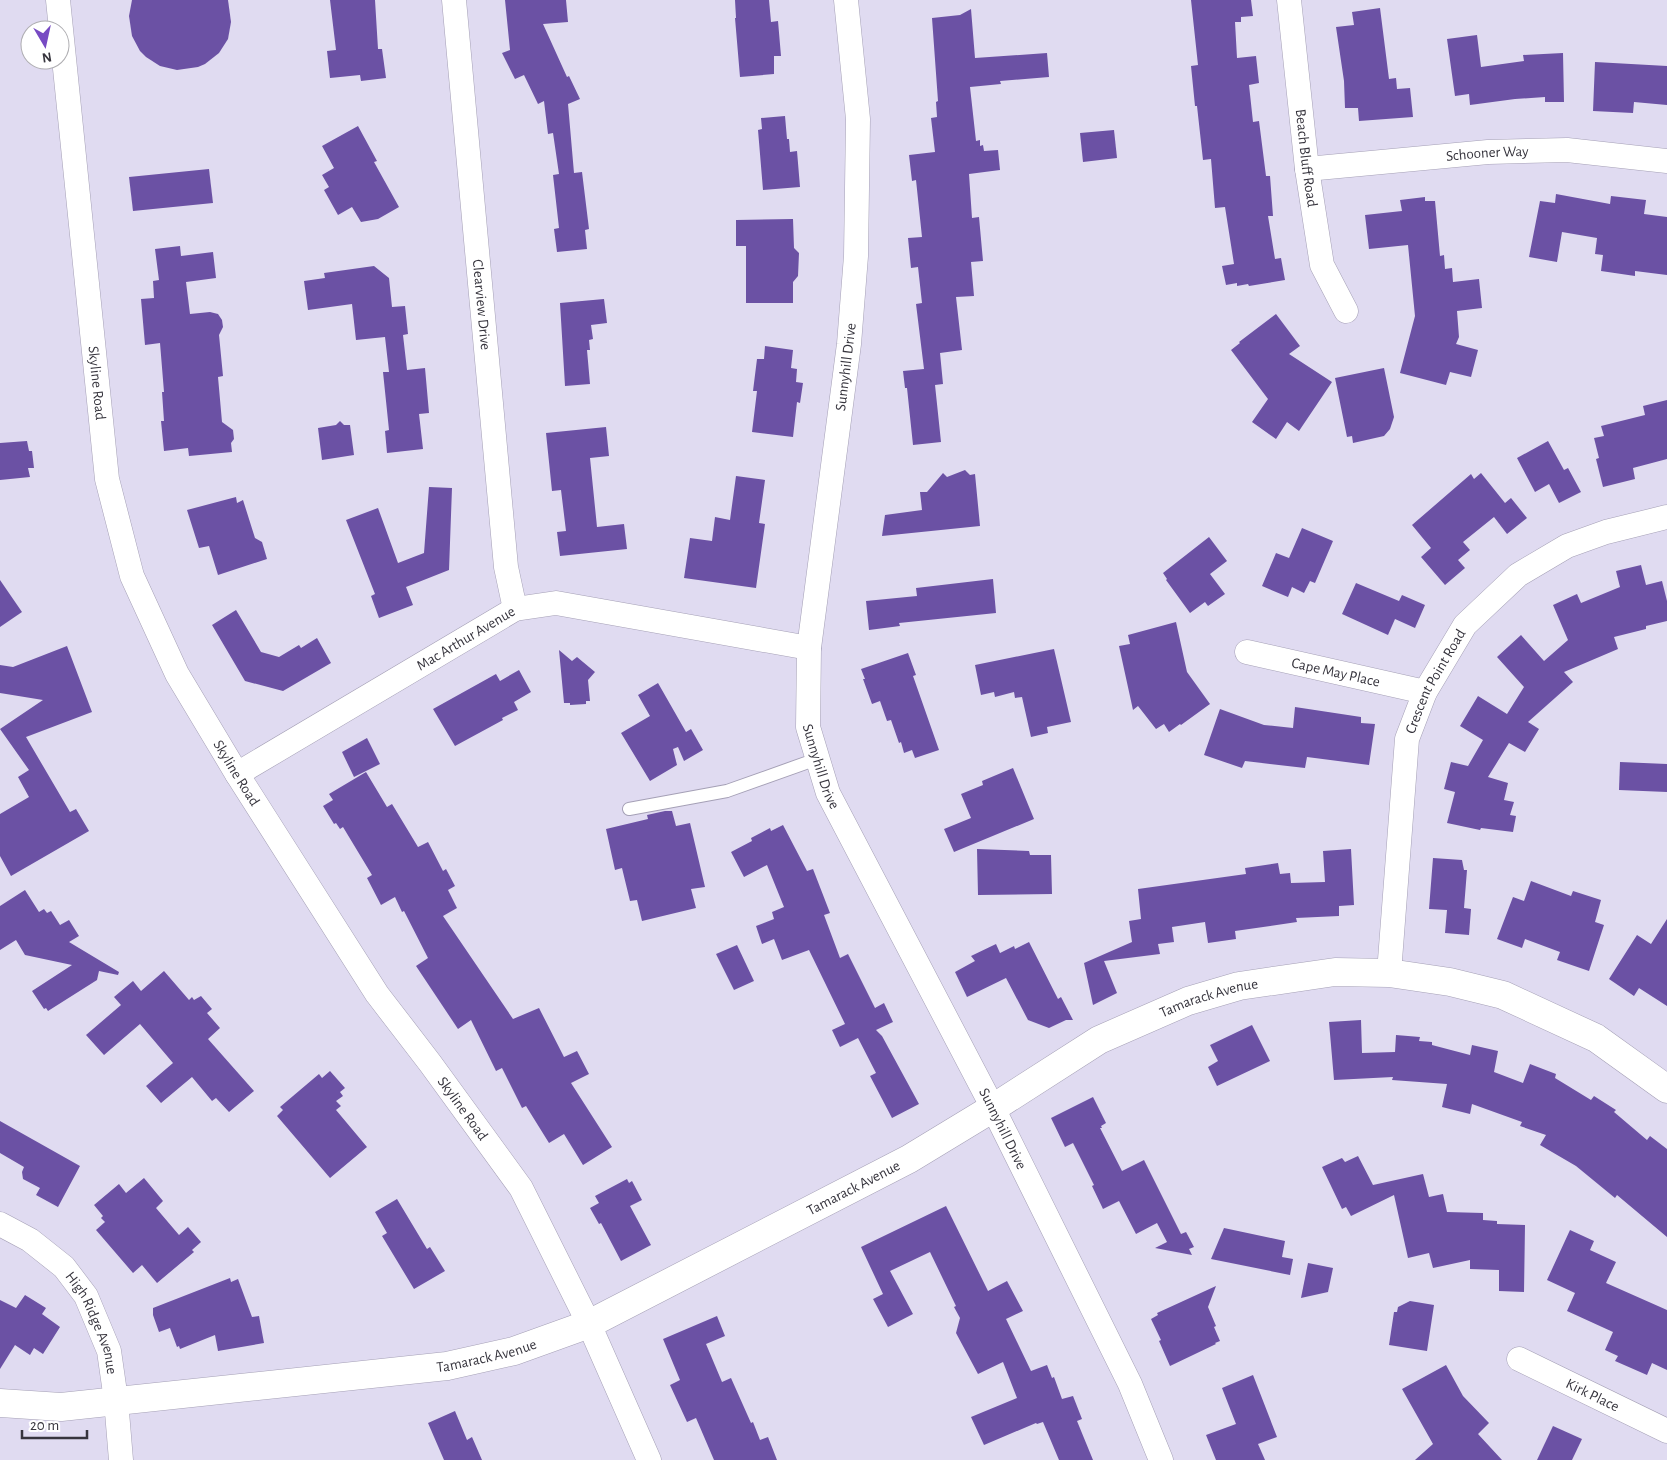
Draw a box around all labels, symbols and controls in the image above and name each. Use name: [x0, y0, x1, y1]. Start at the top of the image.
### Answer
north arrow: [20, 20, 70, 70]
text: N: [41, 49, 53, 65]
street label: Beach Bluff Road: [1293, 108, 1320, 208]
street label: Schooner Way: [1445, 143, 1529, 163]
street label: Clearview Drive: [470, 259, 494, 351]
street label: Sunnyhill Drive: [833, 322, 859, 412]
street label: Skyline Road: [86, 345, 108, 421]
street label: Mac Arthur Avenue: [414, 603, 518, 673]
street label: Crescent Point Road: [1402, 626, 1468, 736]
street label: Cape May Place: [1290, 655, 1382, 689]
street label: Sunnyhill Drive: [800, 722, 843, 811]
street label: Skyline Road: [211, 737, 263, 809]
street label: Tamarack Avenue: [1157, 976, 1259, 1020]
street label: Skyline Road: [435, 1074, 491, 1143]
street label: Sunnyhill Drive: [976, 1086, 1030, 1172]
street label: Tamarack Avenue: [804, 1158, 902, 1218]
street label: High Ridge Avenue: [63, 1269, 120, 1375]
street label: Tamarack Avenue: [436, 1336, 539, 1375]
street label: Kirk Place: [1564, 1376, 1622, 1414]
scale bar: [22, 1408, 88, 1440]
text: 20 m: [30, 1418, 59, 1433]

